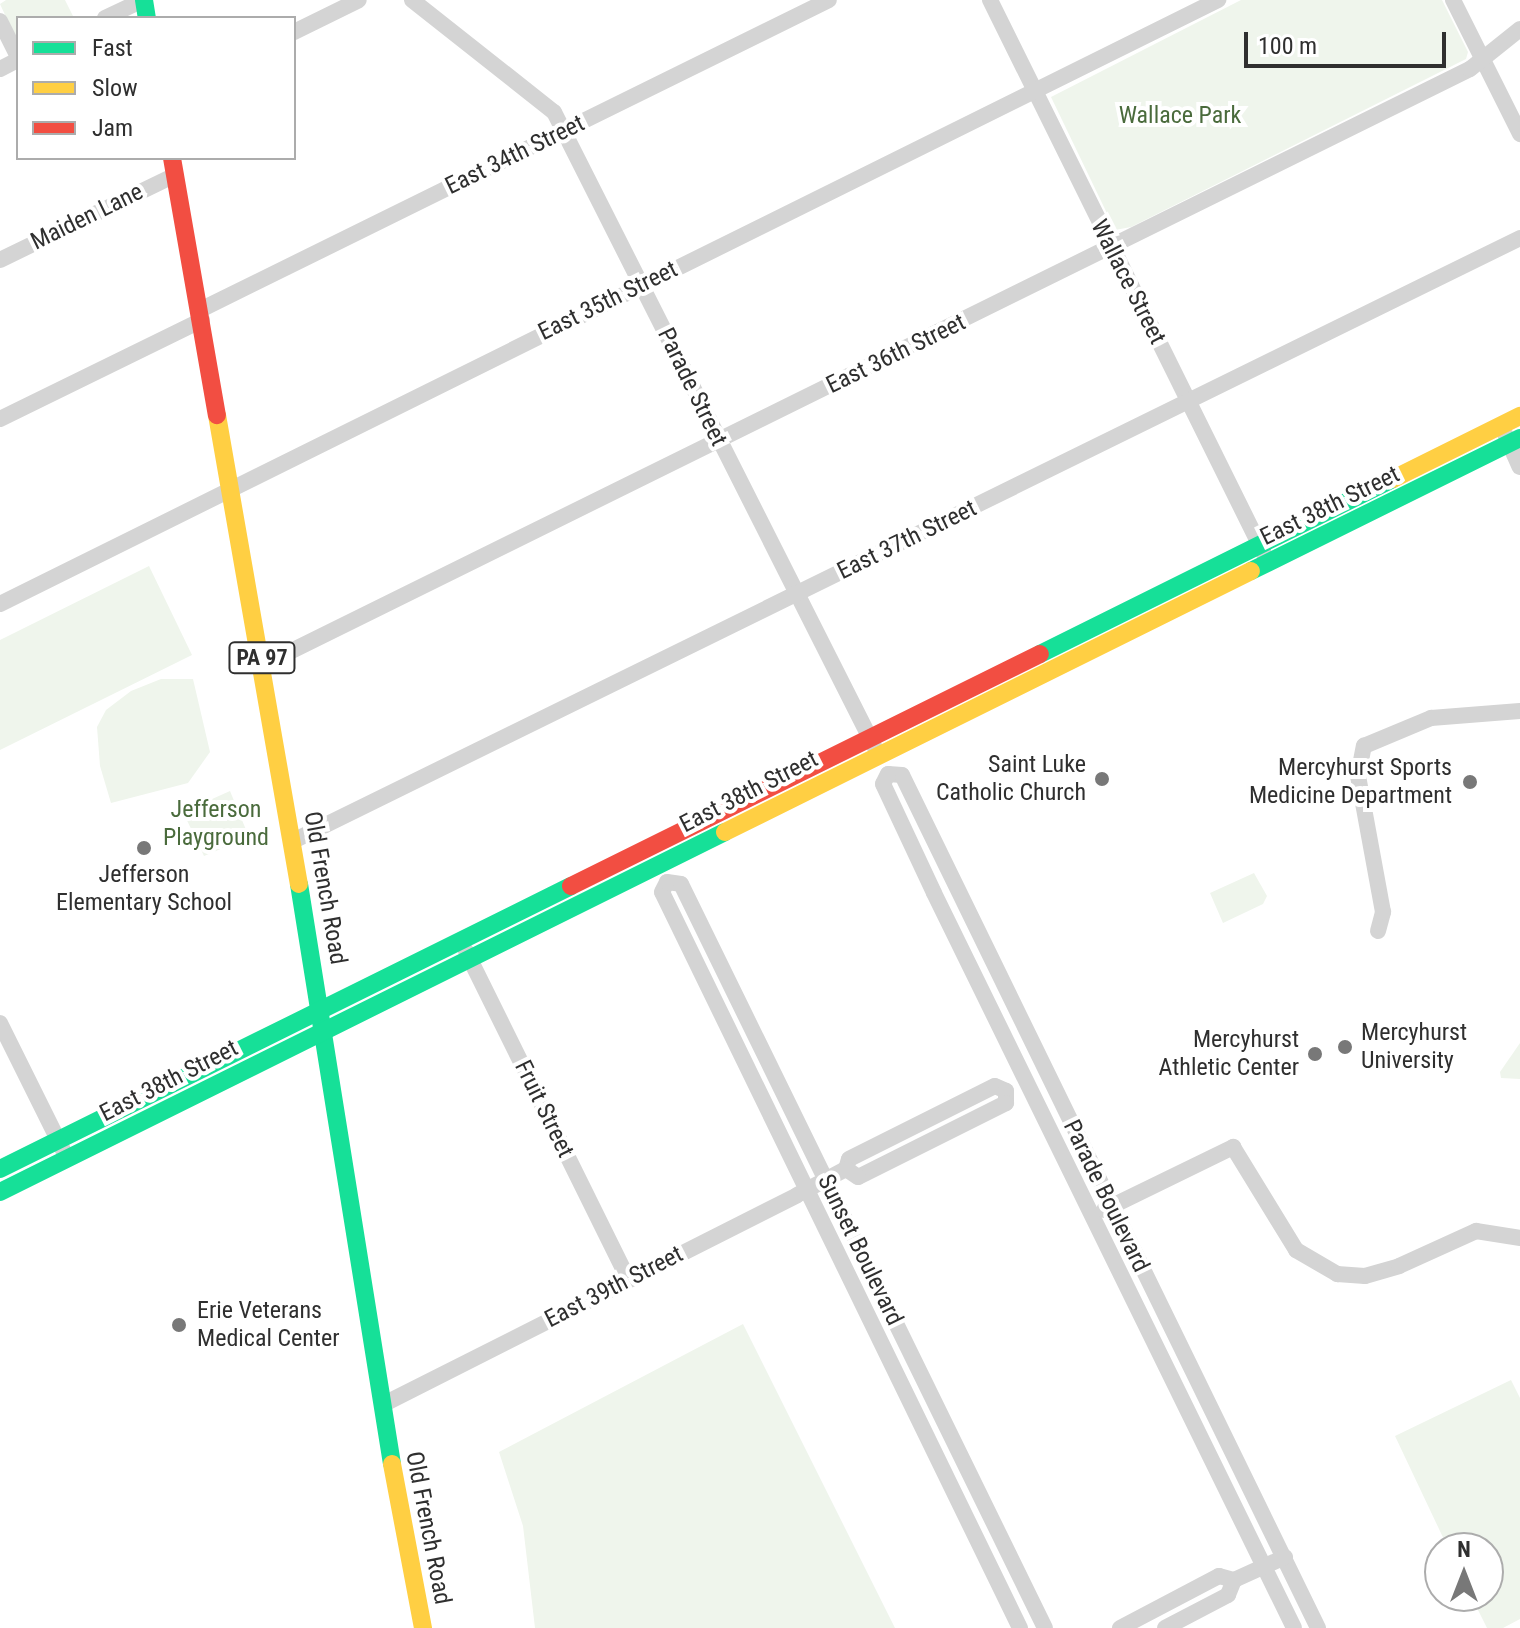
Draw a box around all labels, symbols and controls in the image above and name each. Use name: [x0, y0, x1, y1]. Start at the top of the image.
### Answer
legend: [16, 16, 296, 160]
scale bar: [1248, 16, 1450, 66]
text: 100 m: [1258, 32, 1317, 60]
text: Fast: [92, 34, 133, 62]
text: Slow: [92, 74, 138, 102]
park label: Wallace Park: [1119, 102, 1241, 130]
street label: East 34th Street: [441, 109, 589, 201]
text: Jam: [92, 114, 133, 142]
street label: Maiden Lane: [26, 177, 148, 257]
street label: Wallace Street: [1084, 215, 1172, 349]
street label: East 35th Street: [534, 255, 682, 347]
street label: East 36th Street: [822, 308, 970, 400]
street label: Parade Street: [651, 323, 733, 451]
street label: East 38th Street: [1256, 460, 1404, 552]
street label: East 37th Street: [833, 494, 981, 586]
road number: PA 97: [228, 640, 296, 676]
street label: East 38th Street: [675, 745, 823, 839]
place label: Saint Luke Catholic Church: [936, 751, 1086, 807]
place label: Mercyhurst Sports Medicine Department: [1249, 754, 1452, 810]
marker: Saint Luke Catholic Church: [1093, 770, 1111, 788]
marker: Mercyhurst Sports Medicine Department: [1459, 771, 1481, 793]
park label: Jefferson Playground: [163, 796, 269, 852]
street label: Old French Road: [297, 809, 353, 967]
marker: Jefferson Elementary School: [135, 839, 153, 857]
place label: Jefferson Elementary School: [56, 861, 232, 917]
place label: Mercyhurst University: [1361, 1019, 1467, 1075]
place label: Mercyhurst Athletic Center: [1159, 1026, 1299, 1082]
street label: East 38th Street: [95, 1034, 243, 1128]
marker: Mercyhurst University: [1336, 1038, 1354, 1056]
marker: Mercyhurst Athletic Center: [1306, 1045, 1324, 1063]
street label: Fruit Street: [508, 1056, 580, 1162]
street label: Parade Boulevard: [1057, 1115, 1155, 1277]
street label: Sunset Boulevard: [811, 1170, 909, 1330]
street label: East 39th Street: [540, 1240, 688, 1334]
place label: Erie Veterans Medical Center: [197, 1297, 340, 1353]
marker: Erie Veterans Medical Center: [168, 1314, 190, 1336]
street label: Old French Road: [399, 1449, 457, 1607]
north arrow: [1424, 1532, 1504, 1612]
text: N: [1457, 1537, 1471, 1562]

